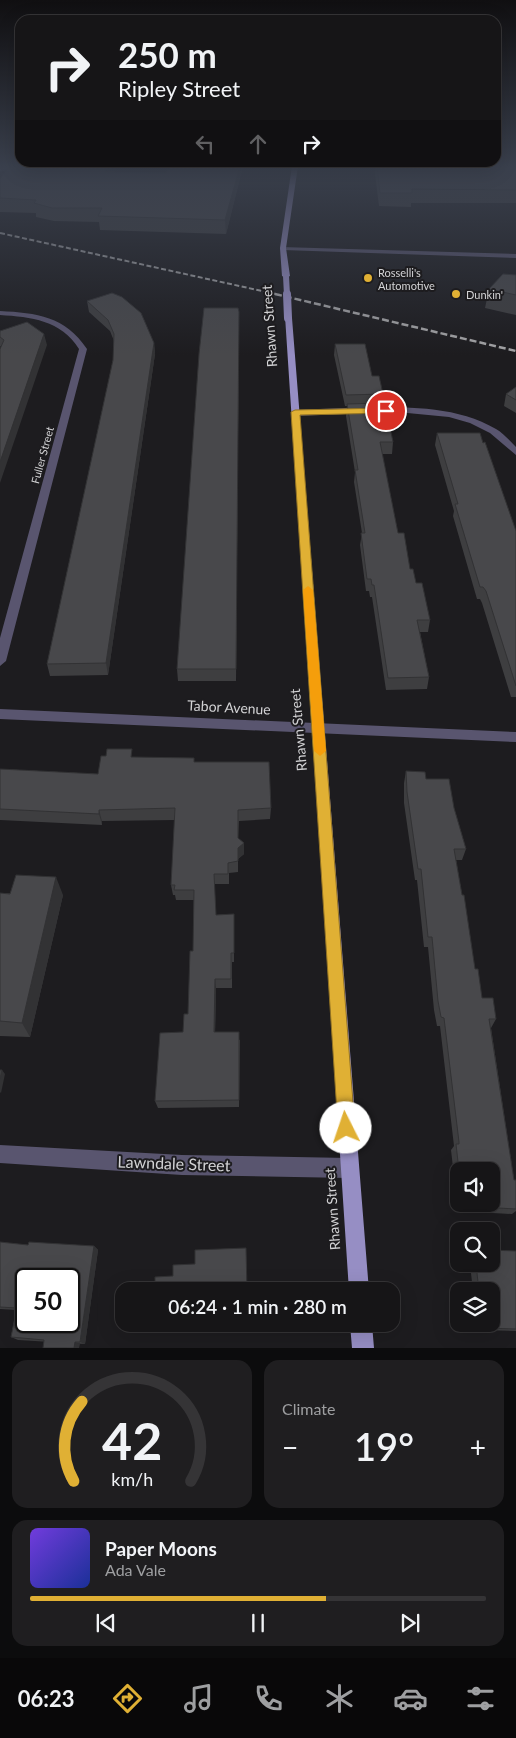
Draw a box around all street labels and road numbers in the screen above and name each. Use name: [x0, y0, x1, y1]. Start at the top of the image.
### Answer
street label: Rhawn Street: [258, 284, 280, 368]
street label: Fuller Street: [28, 425, 56, 485]
street label: Rhawn Street: [286, 688, 310, 772]
street label: Tabor Avenue: [187, 696, 271, 718]
street label: Lawndale Street: [117, 1152, 231, 1174]
street label: Rhawn Street: [321, 1167, 343, 1251]

